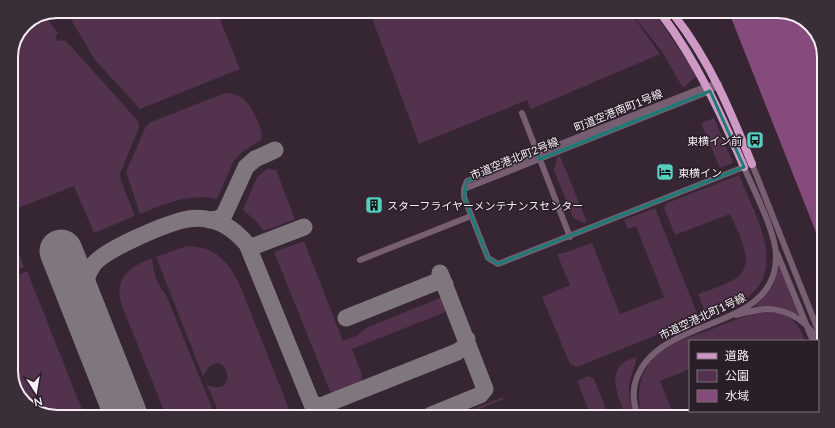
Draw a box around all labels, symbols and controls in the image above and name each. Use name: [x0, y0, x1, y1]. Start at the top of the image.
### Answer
street label: 町道空港南町1号線: [572, 86, 664, 134]
bus stop icon: 東横イン前: [745, 130, 765, 150]
street label: 市道空港北町2号線: [468, 134, 560, 182]
place label: 東横イン前: [687, 134, 742, 147]
hotel icon: 東横イン: [655, 162, 675, 182]
place label: 東横イン: [678, 166, 722, 179]
building icon: スターフライヤーメンテナンスセンター: [364, 195, 384, 215]
place label: スターフライヤーメンテナンスセンター: [387, 199, 583, 212]
street label: 市道空港北町1号線: [656, 290, 748, 342]
legend: [689, 340, 819, 412]
text: 道路: [725, 348, 749, 363]
text: 公園: [725, 368, 749, 383]
north arrow: [16, 372, 56, 412]
text: 水域: [725, 388, 749, 403]
text: N: [33, 395, 44, 410]

